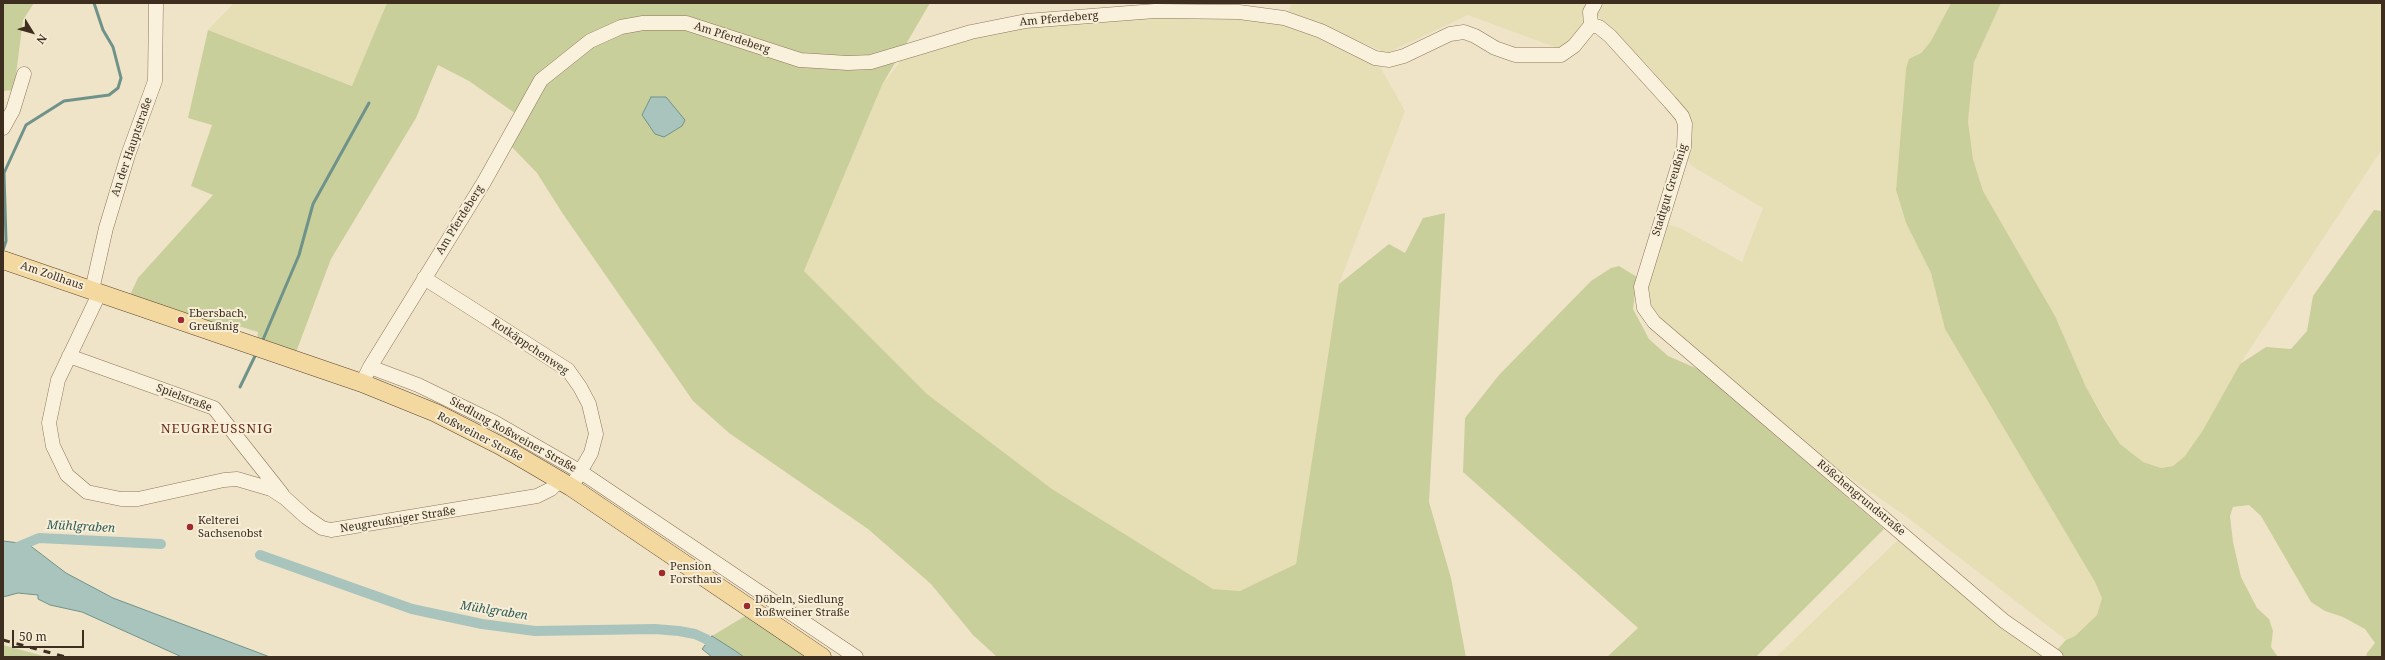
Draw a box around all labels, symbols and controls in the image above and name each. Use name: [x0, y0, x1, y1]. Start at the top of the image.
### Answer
street label: Am Pferdeberg: [1019, 9, 1099, 29]
north arrow: [12, 12, 52, 52]
street label: Am Pferdeberg: [692, 19, 772, 57]
text: N: [33, 32, 51, 47]
street label: An der Hauptstraße: [109, 96, 155, 198]
street label: Stadtgut Greußnig: [1650, 142, 1690, 238]
street label: Am Pferdeberg: [433, 183, 487, 257]
street label: Am Zollhaus: [19, 259, 85, 293]
place label: Ebersbach, Greußnig: [189, 307, 247, 333]
marker: Ebersbach, Greußnig: [176, 315, 186, 325]
street label: Rotkäppchenweg: [489, 316, 571, 378]
street label: Spielstraße: [154, 381, 214, 415]
street label: Siedlung Roßweiner Straße: [447, 395, 579, 475]
street label: Roßweiner Straße: [435, 410, 525, 464]
district label: NEUGREUSSNIG: [161, 421, 273, 437]
street label: Rößchengrundstraße: [1814, 457, 1908, 539]
street label: Neugreußniger Straße: [339, 504, 457, 536]
place label: Kelterei Sachsenobst: [198, 514, 262, 540]
water label: Mühlgraben: [47, 518, 115, 536]
marker: Kelterei Sachsenobst: [185, 522, 195, 532]
place label: Pension Forsthaus: [670, 560, 722, 586]
marker: Pension Forsthaus: [657, 568, 667, 578]
place label: Döbeln, Siedlung Roßweiner Straße: [755, 593, 850, 619]
water label: Mühlgraben: [459, 599, 529, 623]
marker: Döbeln, Siedlung Roßweiner Straße: [742, 601, 752, 611]
scale bar: [14, 622, 86, 648]
text: 50 m: [19, 628, 47, 645]

